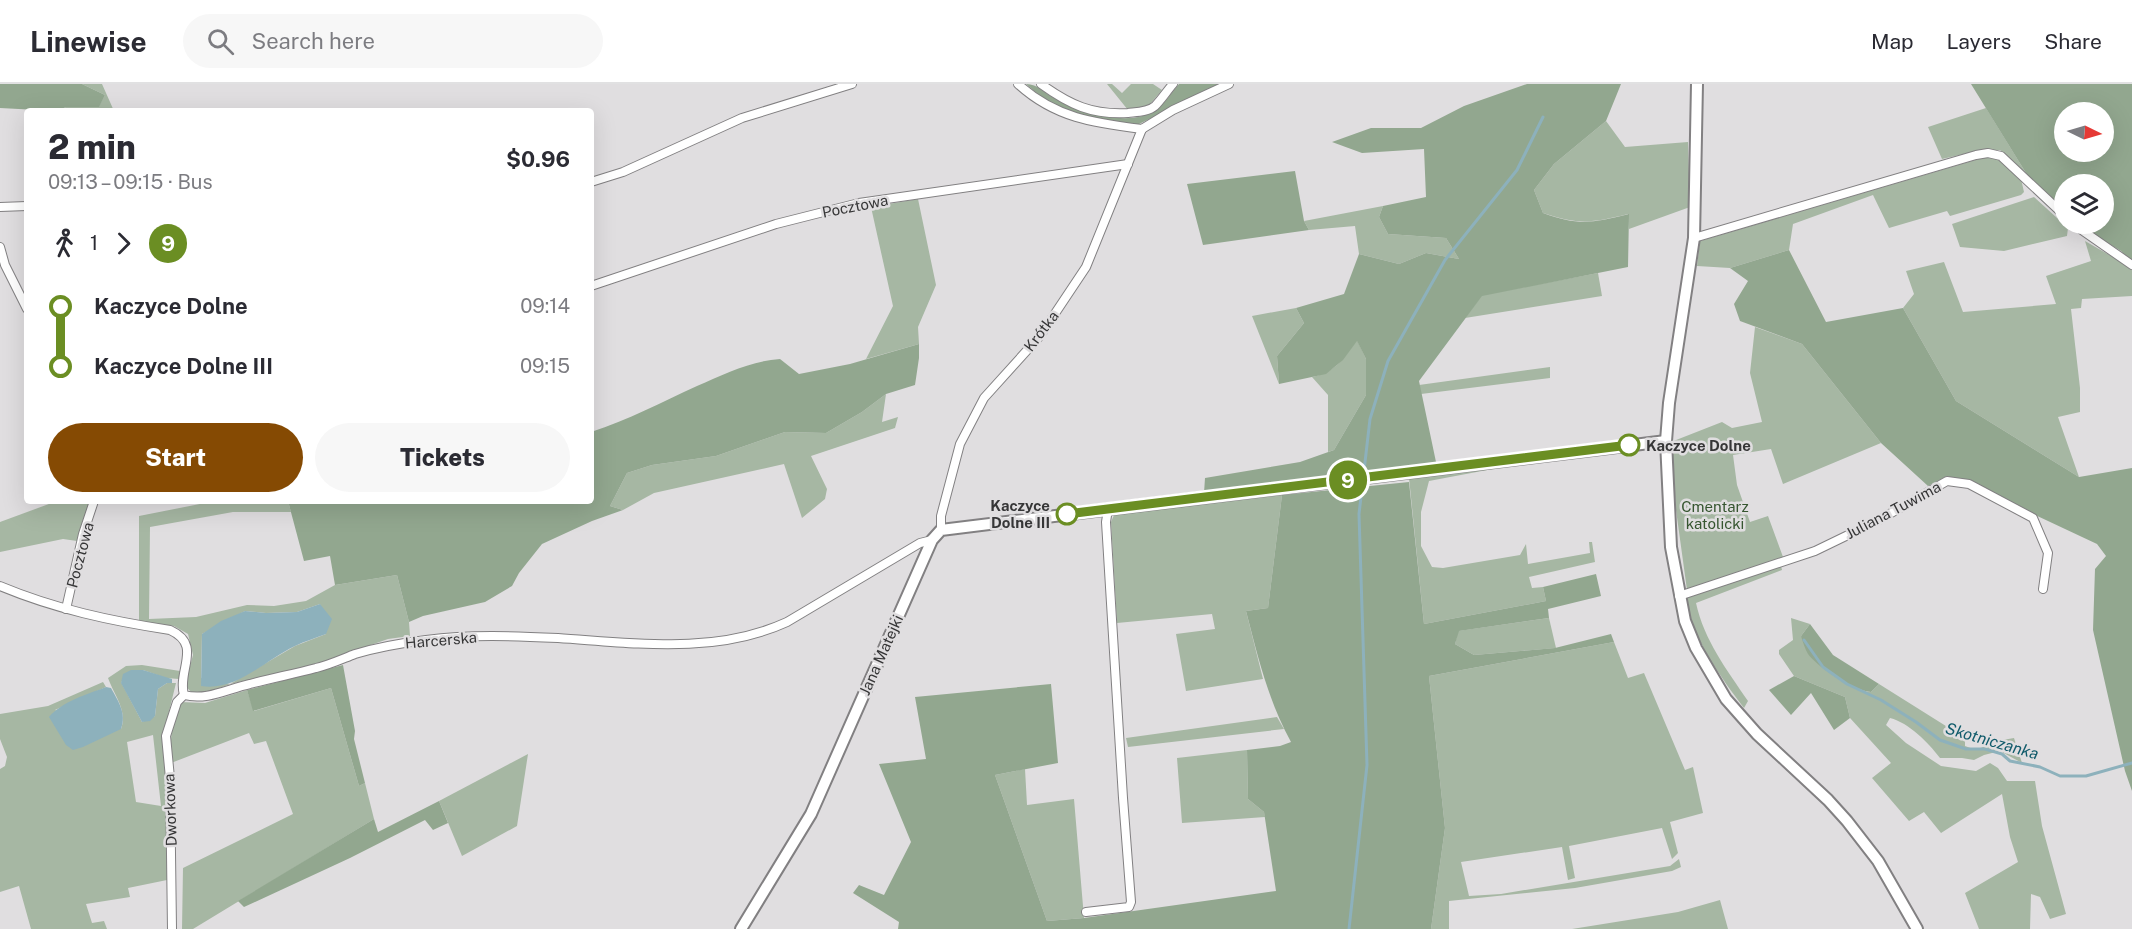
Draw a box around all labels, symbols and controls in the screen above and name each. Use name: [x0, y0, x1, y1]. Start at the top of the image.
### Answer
search box: [183, 14, 603, 68]
text: Linewise: [30, 25, 147, 58]
icon: search: [204, 25, 237, 58]
text: Search here: [252, 28, 375, 54]
text: Map: [1871, 29, 1914, 54]
text: Layers: [1947, 29, 2011, 54]
text: Share: [2044, 29, 2102, 54]
north arrow: [2054, 102, 2114, 162]
map controls: [2054, 102, 2114, 234]
text: 2 min: [48, 128, 136, 166]
text: $0.96: [506, 146, 570, 172]
text: 09:13 – 09:15 · Bus: [48, 170, 213, 194]
button: layers: [2054, 174, 2114, 234]
street label: Pocztowa: [821, 191, 889, 221]
icon: walk: [48, 227, 81, 260]
icon: forward: [107, 227, 140, 260]
text: 1: [90, 231, 98, 255]
text: 9: [161, 231, 175, 256]
text: Kaczyce Dolne: [94, 293, 248, 319]
text: 09:14: [520, 294, 570, 318]
street label: Krótka: [1020, 307, 1062, 355]
text: Kaczyce Dolne III: [94, 353, 273, 379]
text: 09:15: [520, 354, 570, 378]
button: Start: [48, 423, 303, 492]
button: Tickets: [315, 423, 570, 492]
marker: Kaczyce Dolne: [1618, 434, 1640, 456]
place label: Kaczyce Dolne: [1646, 437, 1751, 454]
line badge: 9: [1328, 460, 1368, 500]
text: 9: [1341, 468, 1355, 493]
street label: Juliana Tuwima: [1843, 478, 1943, 542]
place label: Kaczyce Dolne III: [990, 497, 1050, 531]
park label: Cmentarz katolicki: [1681, 498, 1749, 532]
marker: Kaczyce Dolne III: [1056, 503, 1078, 525]
street label: Pocztowa: [63, 520, 97, 590]
street label: Jana Matejki: [856, 612, 906, 698]
street label: Harcerska: [404, 628, 478, 652]
water label: Skotniczanka: [1943, 719, 2041, 763]
street label: Dworkowa: [160, 773, 180, 847]

